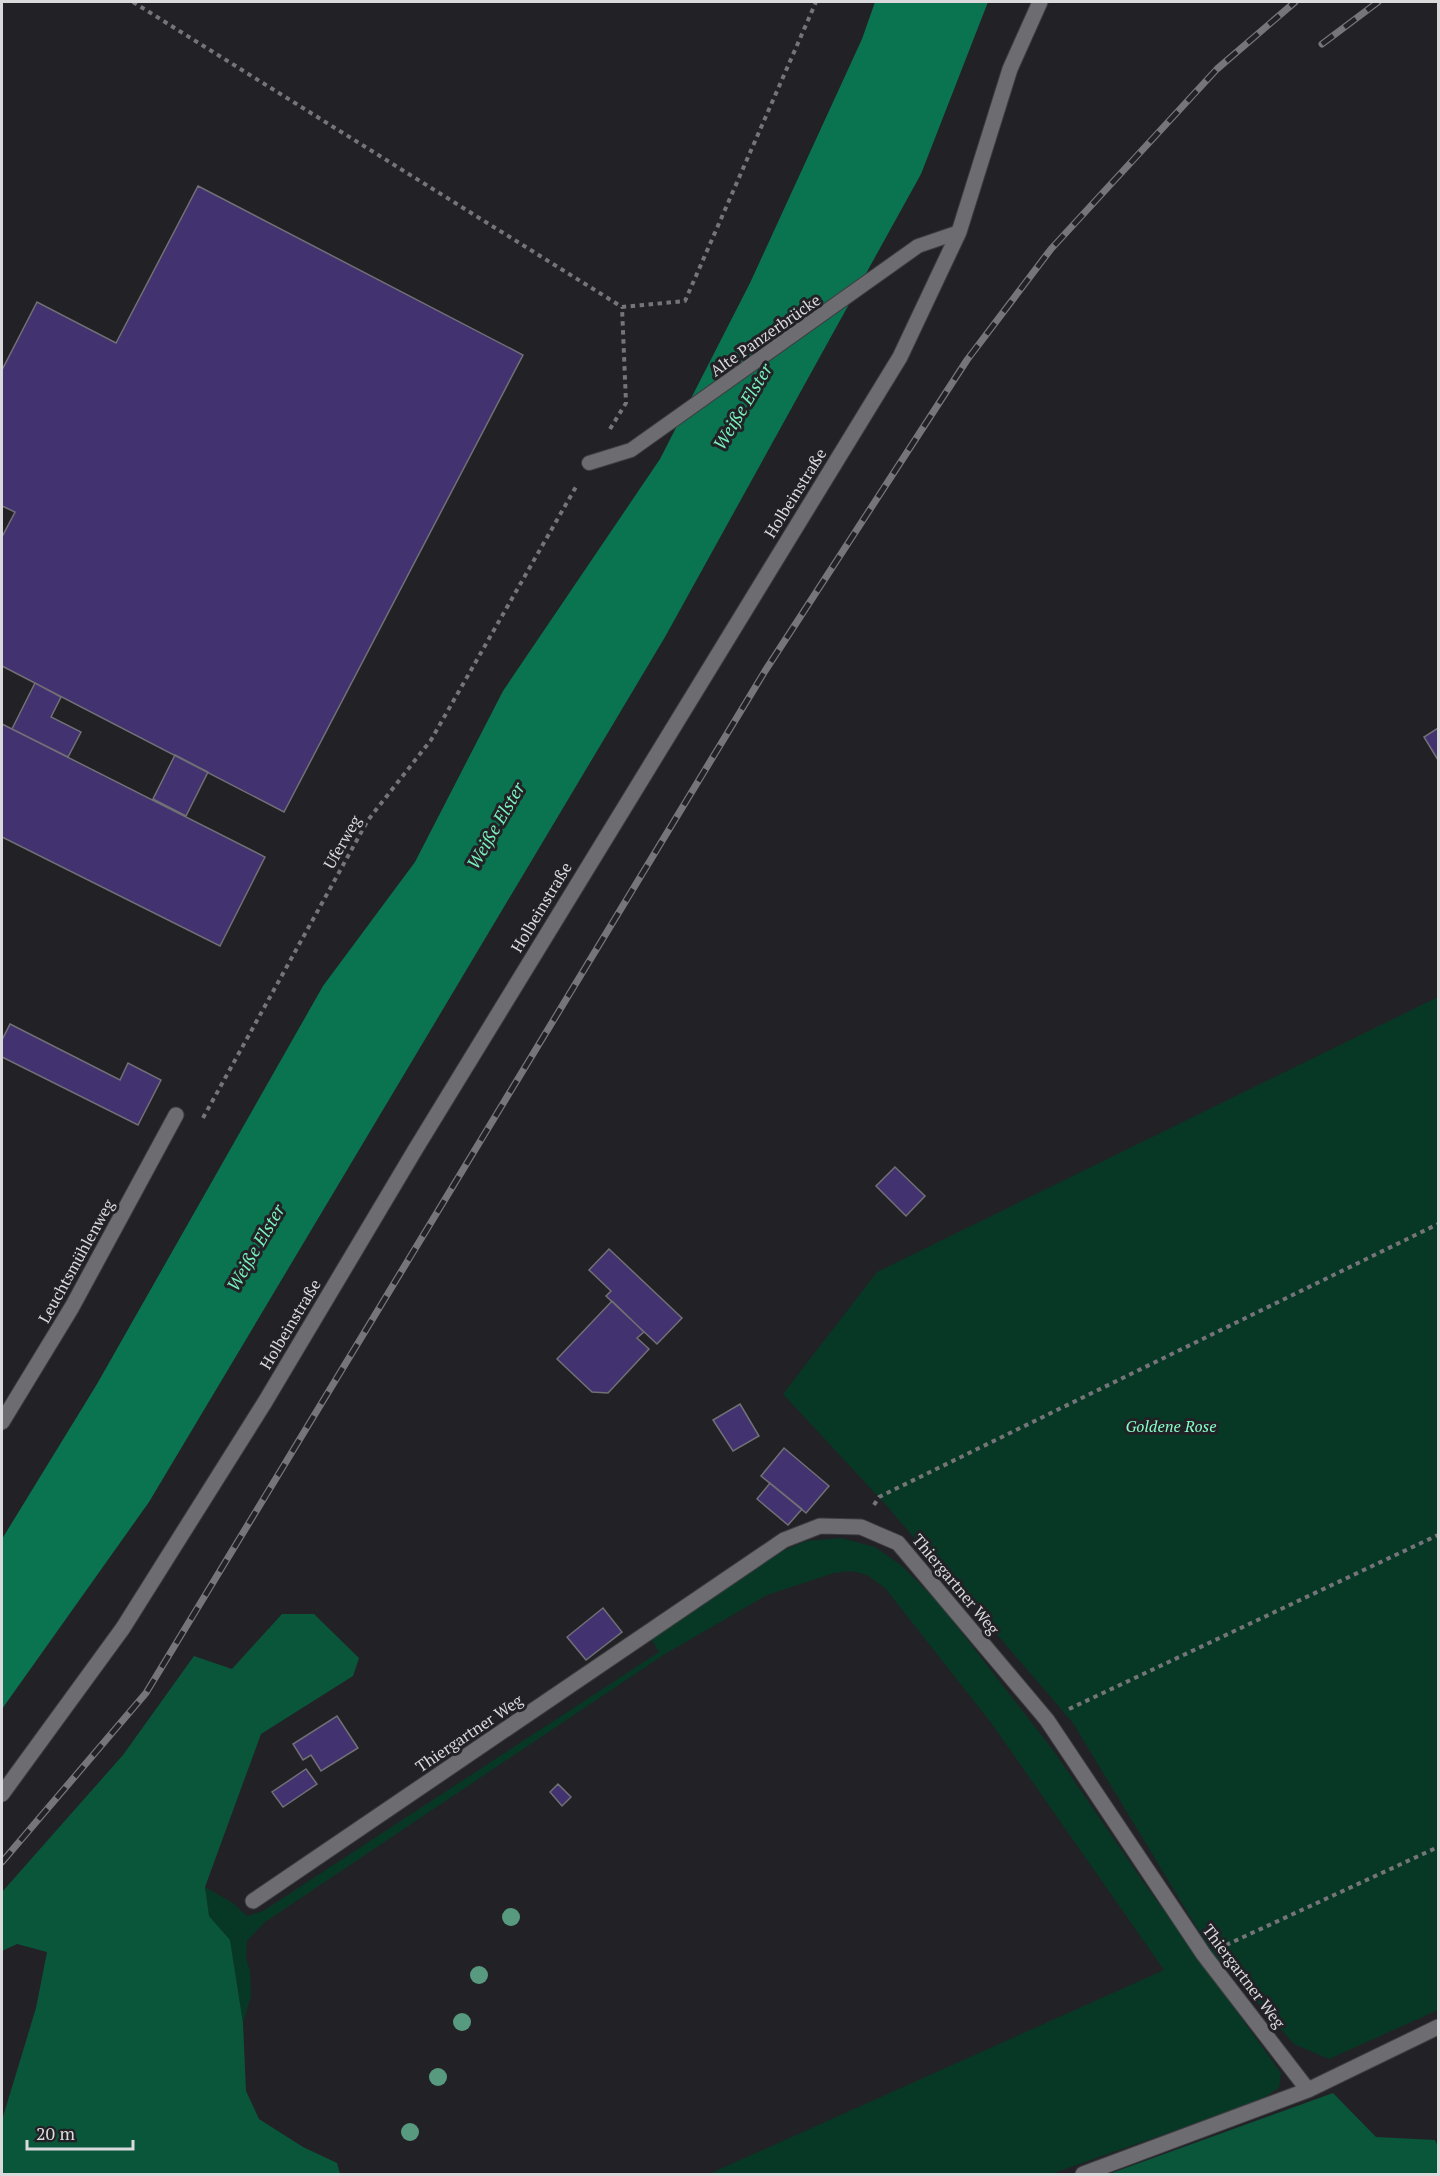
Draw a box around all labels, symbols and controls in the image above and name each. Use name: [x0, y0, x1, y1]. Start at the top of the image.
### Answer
street label: Alte Panzerbrücke: [705, 289, 825, 381]
water label: Weiße Elster: [707, 358, 778, 454]
street label: Holbeinstraße: [759, 444, 831, 542]
water label: Weiße Elster: [461, 777, 530, 873]
street label: Uferweg: [318, 811, 366, 873]
street label: Holbeinstraße: [505, 858, 577, 956]
street label: Leuchtsmühlenweg: [33, 1195, 119, 1327]
water label: Weiße Elster: [221, 1199, 290, 1295]
street label: Holbeinstraße: [254, 1275, 326, 1373]
park label: Goldene Rose: [1125, 1415, 1217, 1437]
street label: Thiergartner Weg: [907, 1529, 1005, 1639]
street label: Thiergartner Weg: [411, 1689, 527, 1777]
street label: Thiergartner Weg: [1198, 1920, 1291, 2033]
scale bar: [27, 2113, 134, 2151]
text: 20 m: [36, 2121, 76, 2145]

